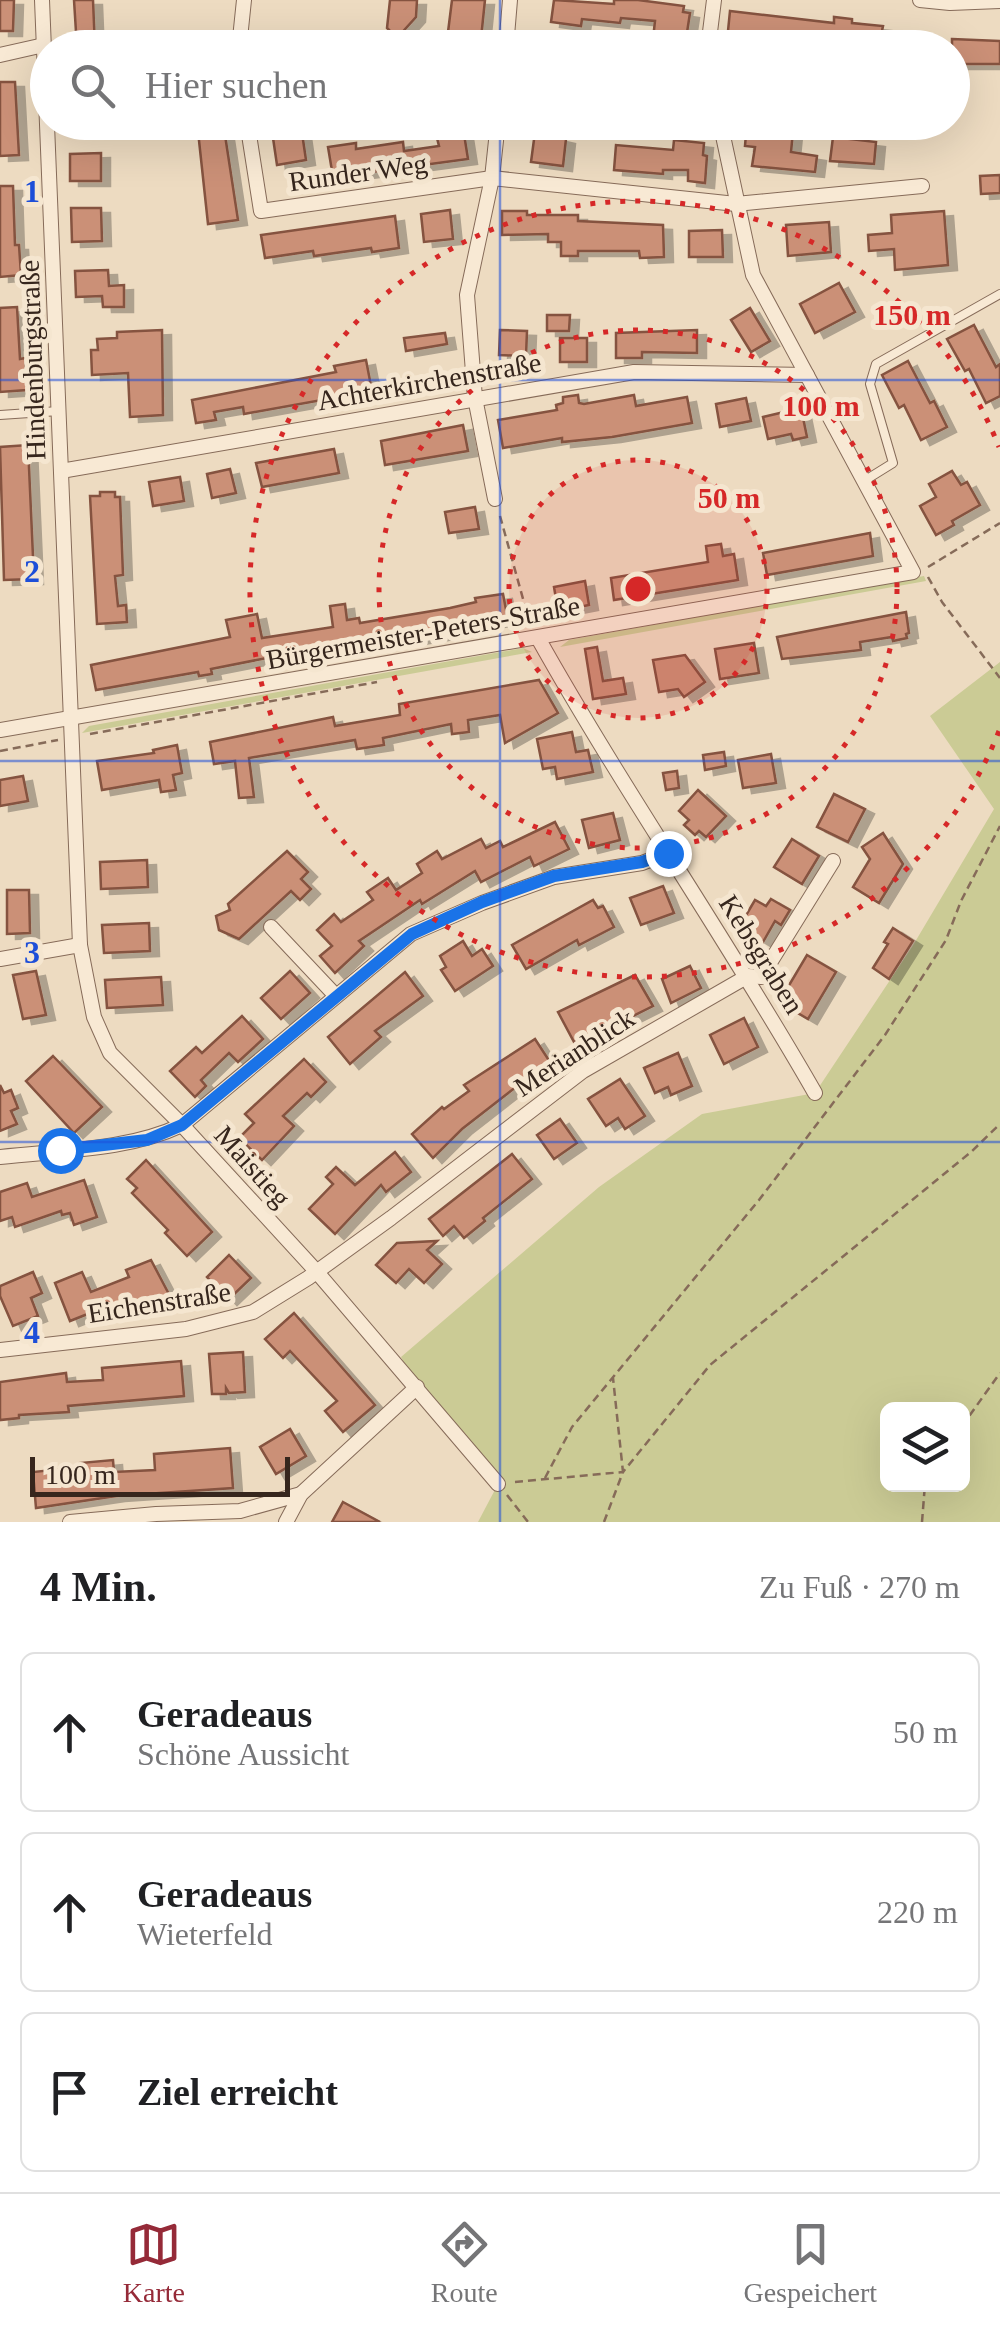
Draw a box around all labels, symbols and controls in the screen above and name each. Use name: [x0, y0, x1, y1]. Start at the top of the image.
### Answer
search box: [30, 30, 970, 140]
icon: search: [65, 58, 120, 113]
text: Hier suchen: [145, 64, 328, 106]
street label: Runder Weg: [287, 147, 429, 198]
text: 1: [24, 173, 40, 209]
street label: Hindenburgstraße: [14, 259, 51, 461]
text: 150 m: [873, 298, 951, 331]
street label: Achterkirchenstraße: [315, 347, 544, 416]
text: 100 m: [782, 389, 860, 422]
text: 50 m: [698, 481, 760, 514]
text: 2: [24, 553, 40, 589]
centre of rings: [620, 571, 656, 607]
street label: Bürgermeister-Peters-Straße: [264, 590, 582, 675]
route end: [646, 831, 692, 877]
street label: Kebsgraben: [713, 889, 810, 1019]
text: 3: [24, 934, 40, 970]
street label: Merianblick: [508, 1002, 640, 1103]
street label: Maistieg: [208, 1120, 297, 1213]
route start: [38, 1128, 84, 1174]
street label: Eichenstraße: [85, 1276, 233, 1329]
text: 4: [24, 1314, 40, 1350]
map controls: [880, 1402, 970, 1492]
button: layers: [880, 1402, 970, 1492]
scale bar: [30, 1452, 290, 1496]
text: 100 m: [45, 1459, 116, 1490]
text: 4 Min.: [40, 1564, 157, 1610]
text: Zu Fuß · 270 m: [759, 1569, 960, 1605]
text: Geradeaus: [137, 1693, 312, 1735]
icon: ahead: [42, 1705, 97, 1760]
text: 50 m: [893, 1714, 958, 1750]
text: Schöne Aussicht: [137, 1736, 349, 1772]
text: Geradeaus: [137, 1873, 312, 1915]
icon: ahead: [42, 1885, 97, 1940]
text: 220 m: [877, 1894, 958, 1930]
text: Wieterfeld: [137, 1916, 273, 1952]
icon: arrive: [42, 2065, 97, 2120]
text: Ziel erreicht: [137, 2071, 338, 2113]
tab: Karte: [123, 2217, 185, 2309]
tab: Route: [431, 2217, 498, 2309]
tab: Gespeichert: [743, 2217, 877, 2309]

